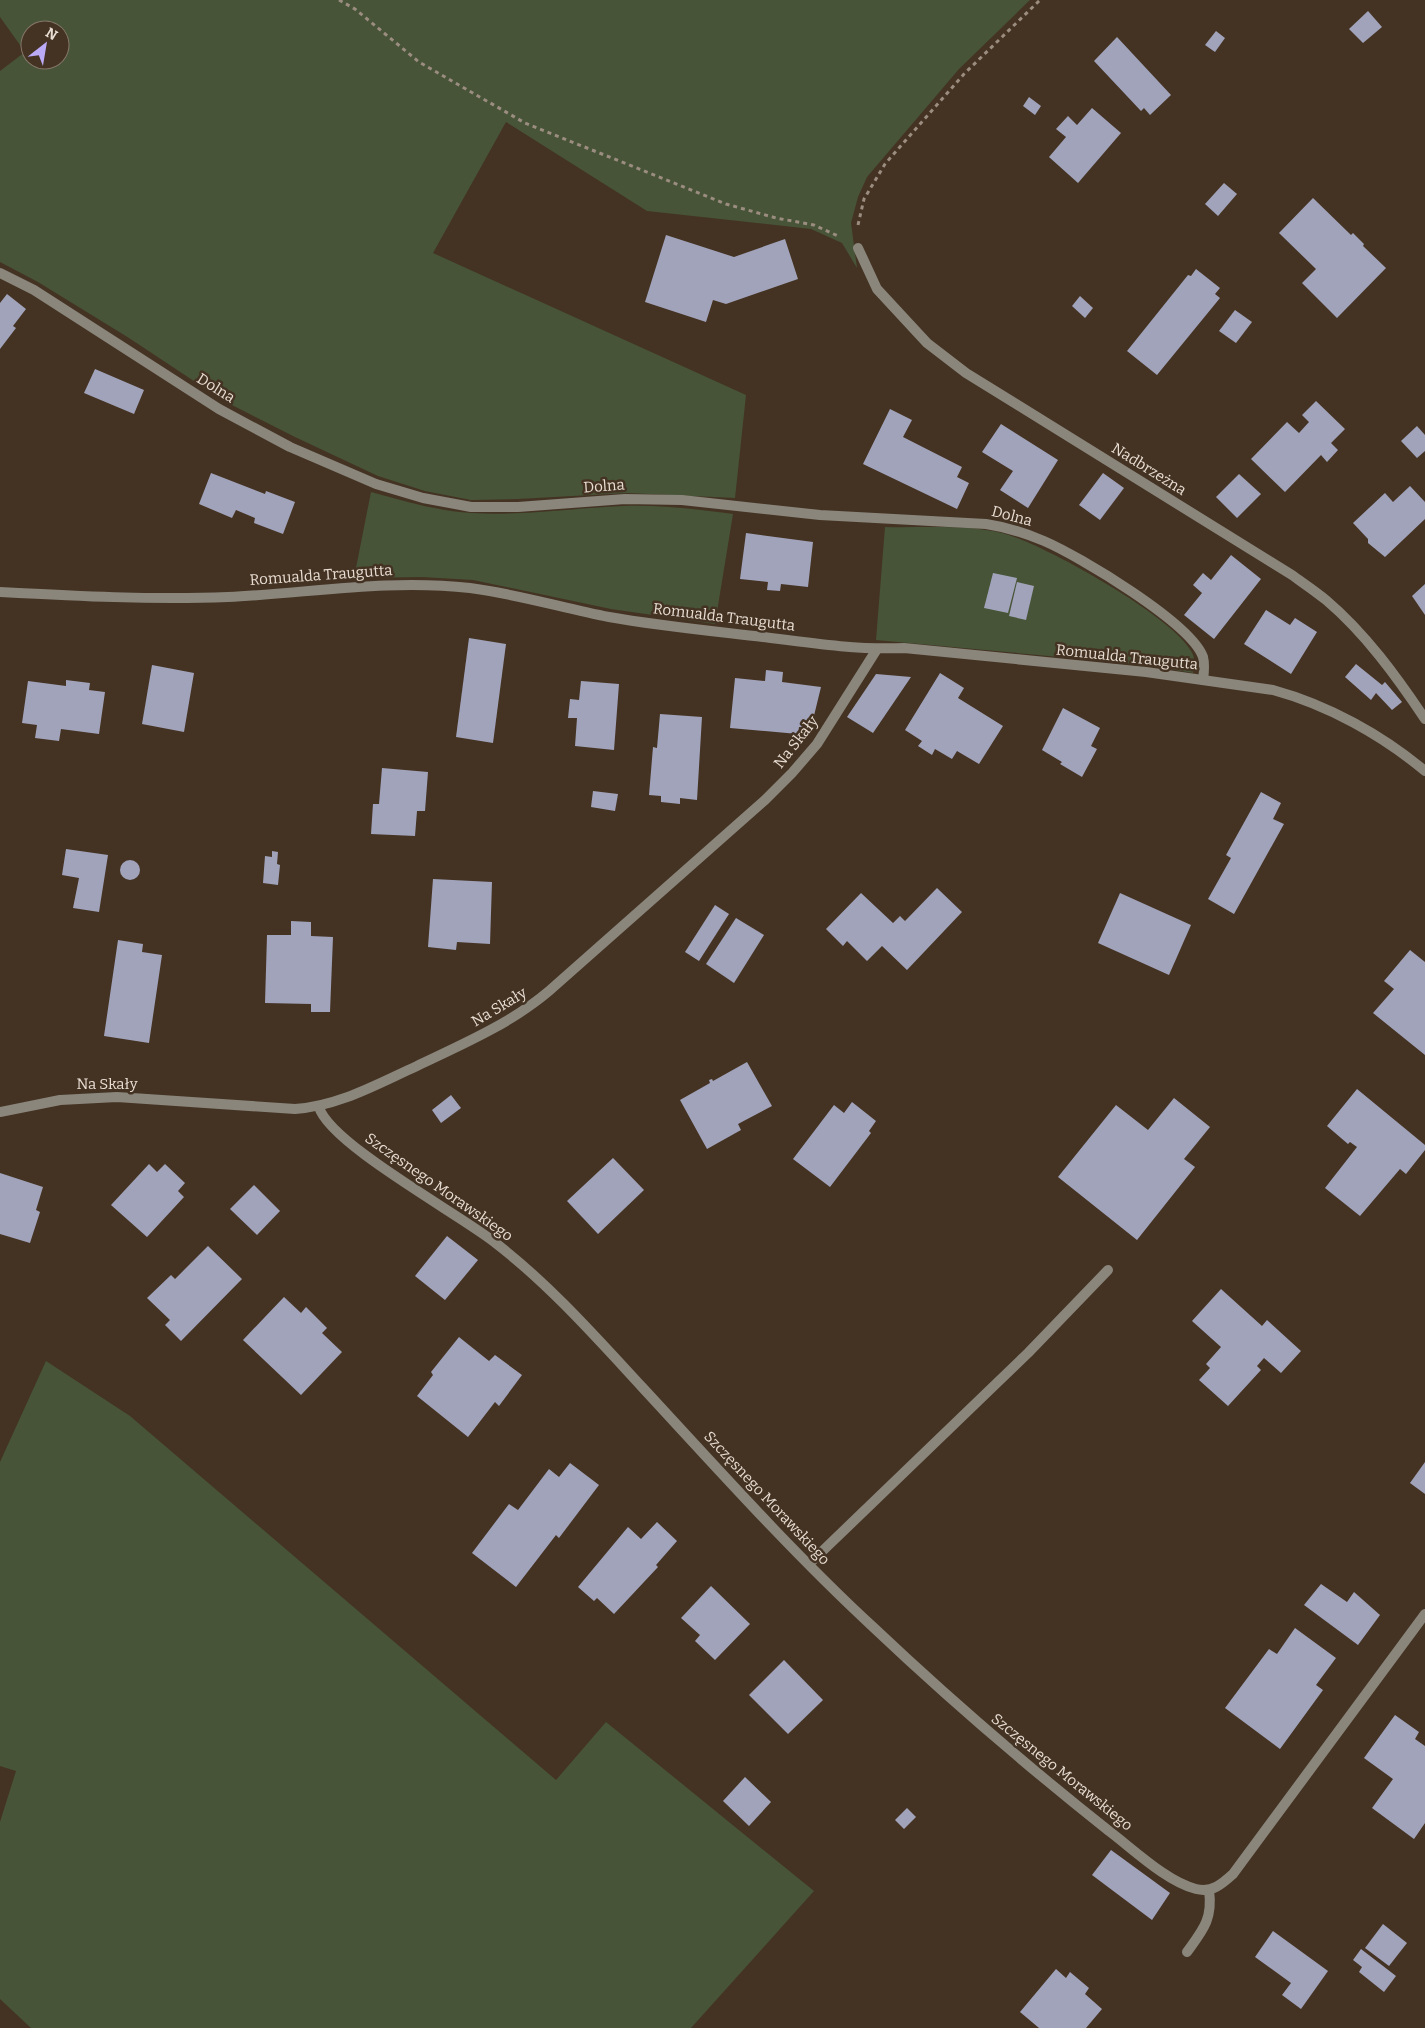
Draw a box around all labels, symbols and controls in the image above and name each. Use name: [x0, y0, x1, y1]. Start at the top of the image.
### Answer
north arrow: [20, 20, 70, 70]
text: N: [42, 24, 61, 44]
street label: Dolna: [194, 369, 238, 407]
street label: Nadbrzeżna: [1108, 439, 1190, 499]
street label: Dolna: [583, 476, 625, 496]
street label: Dolna: [990, 502, 1034, 530]
street label: Romualda Traugutta: [249, 561, 393, 589]
street label: Romualda Traugutta: [652, 599, 796, 635]
street label: Romualda Traugutta: [1055, 641, 1199, 673]
street label: Na Skały: [770, 712, 822, 772]
street label: Na Skały: [468, 984, 530, 1030]
street label: Na Skały: [76, 1075, 138, 1093]
street label: Szczęsnego Morawskiego: [362, 1129, 516, 1245]
street label: Szczęsnego Morawskiego: [700, 1427, 834, 1569]
street label: Szczęsnego Morawskiego: [988, 1710, 1136, 1834]

